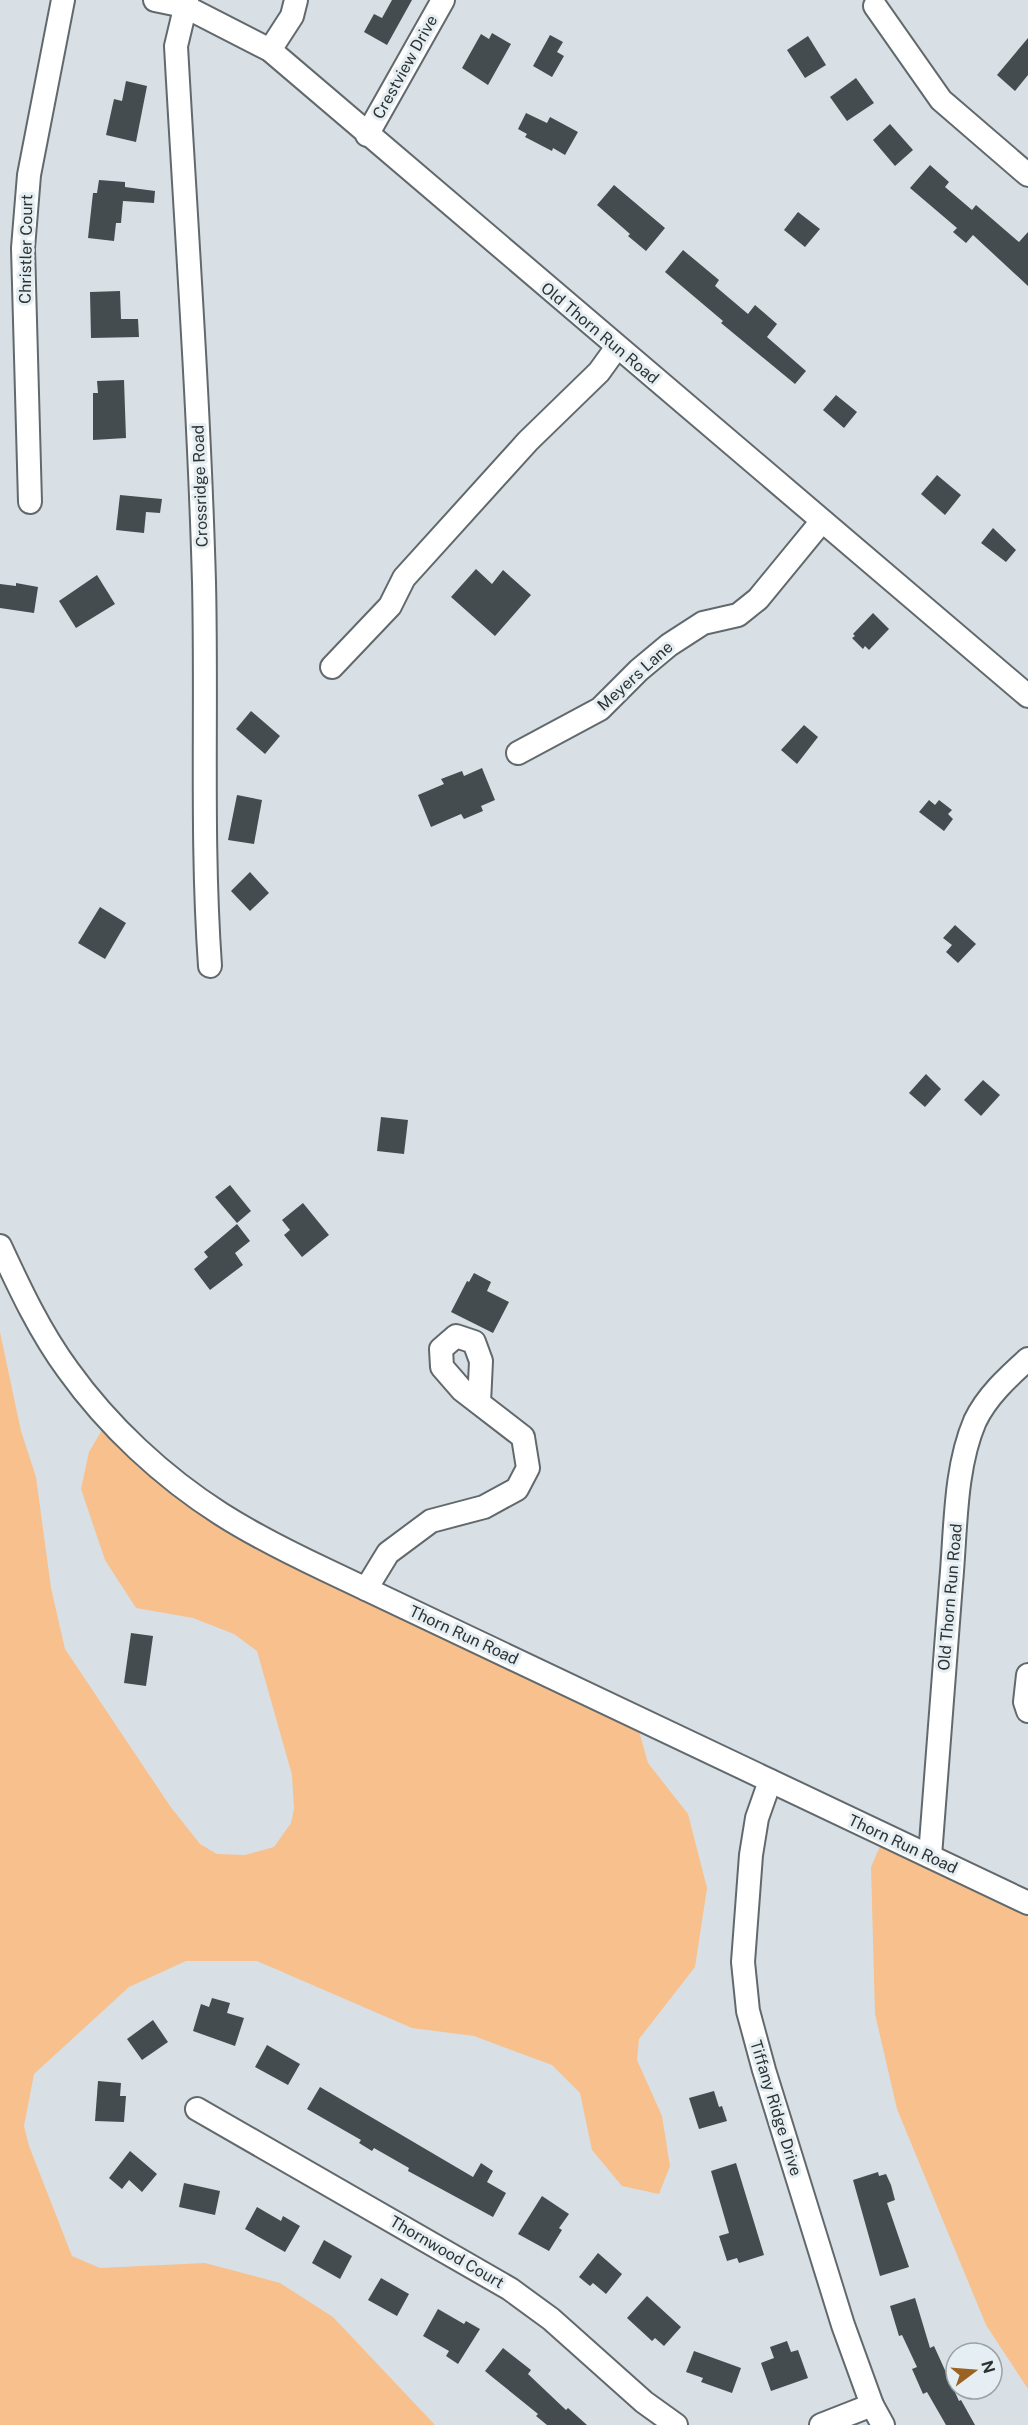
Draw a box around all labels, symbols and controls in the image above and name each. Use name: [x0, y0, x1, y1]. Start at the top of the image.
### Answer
street label: Crestview Drive: [369, 12, 441, 122]
street label: Christler Court: [16, 194, 36, 304]
street label: Old Thorn Run Road: [537, 278, 663, 388]
street label: Crossridge Road: [188, 424, 212, 548]
street label: Meyers Lane: [593, 637, 677, 715]
street label: Old Thorn Run Road: [934, 1523, 966, 1671]
street label: Thorn Run Road: [406, 1601, 522, 1669]
street label: Thorn Run Road: [845, 1810, 961, 1878]
street label: Tiffany Ridge Drive: [746, 2038, 806, 2178]
street label: Thornwood Court: [387, 2212, 507, 2292]
north arrow: [944, 2341, 1004, 2401]
text: N: [977, 2358, 999, 2376]

